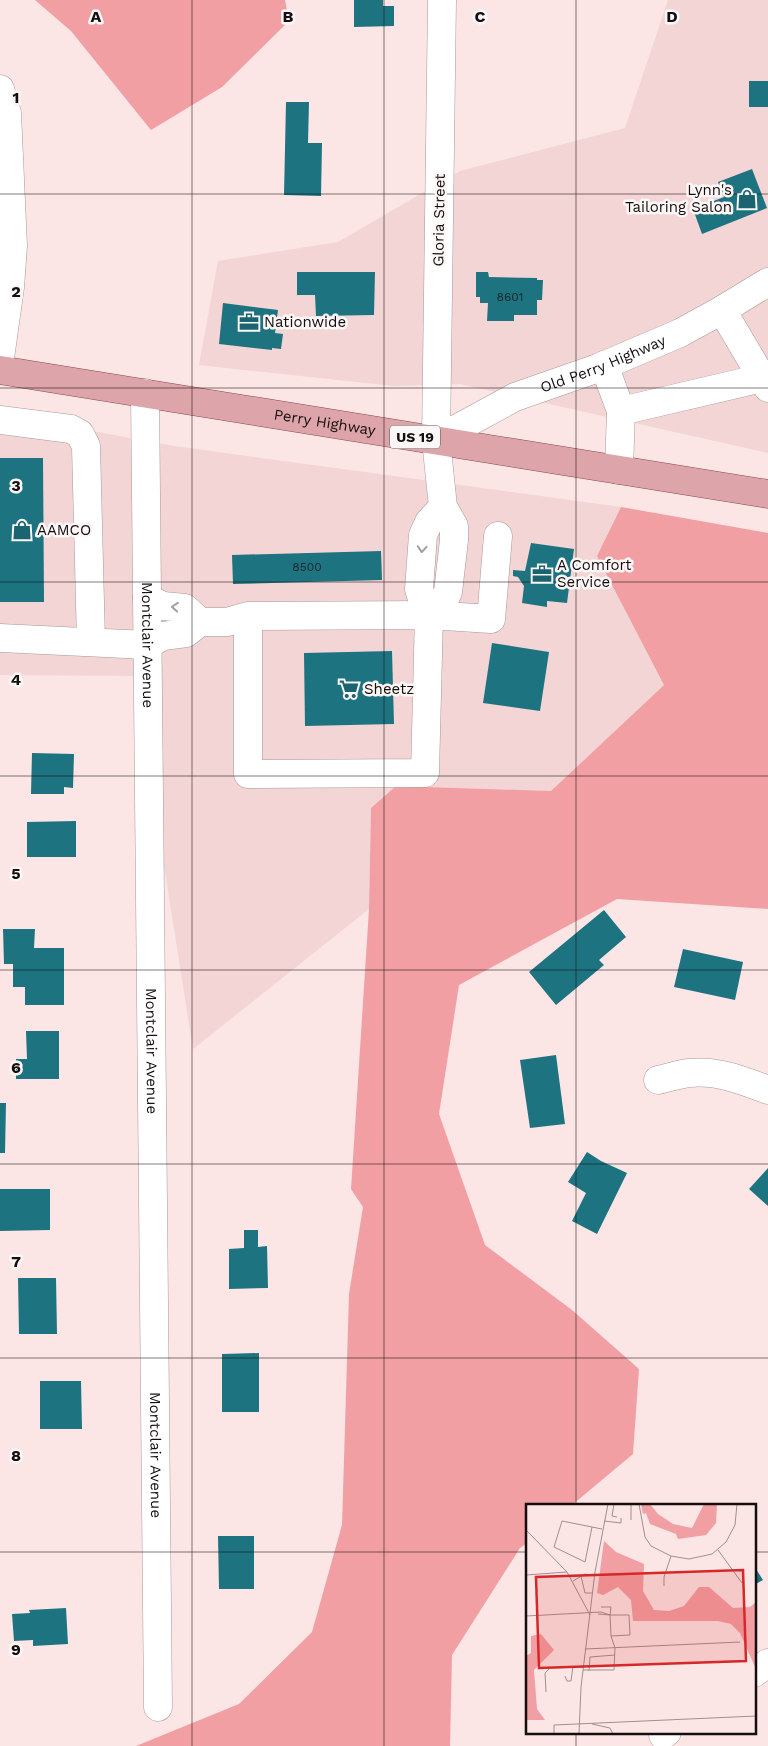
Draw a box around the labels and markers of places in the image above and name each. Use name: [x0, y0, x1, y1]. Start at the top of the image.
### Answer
place label: Lynn's Tailoring Salon: [625, 181, 732, 216]
shop icon: Lynn's Tailoring Salon: [736, 188, 758, 210]
office icon: Nationwide: [238, 311, 260, 333]
place label: Nationwide: [264, 313, 346, 331]
shop icon: AAMCO: [11, 519, 33, 541]
place label: AAMCO: [37, 521, 91, 539]
place label: A Comfort Service: [557, 556, 632, 591]
office icon: A Comfort Service: [531, 563, 553, 585]
supermarket icon: Sheetz: [338, 678, 360, 700]
place label: Sheetz: [364, 680, 414, 698]

